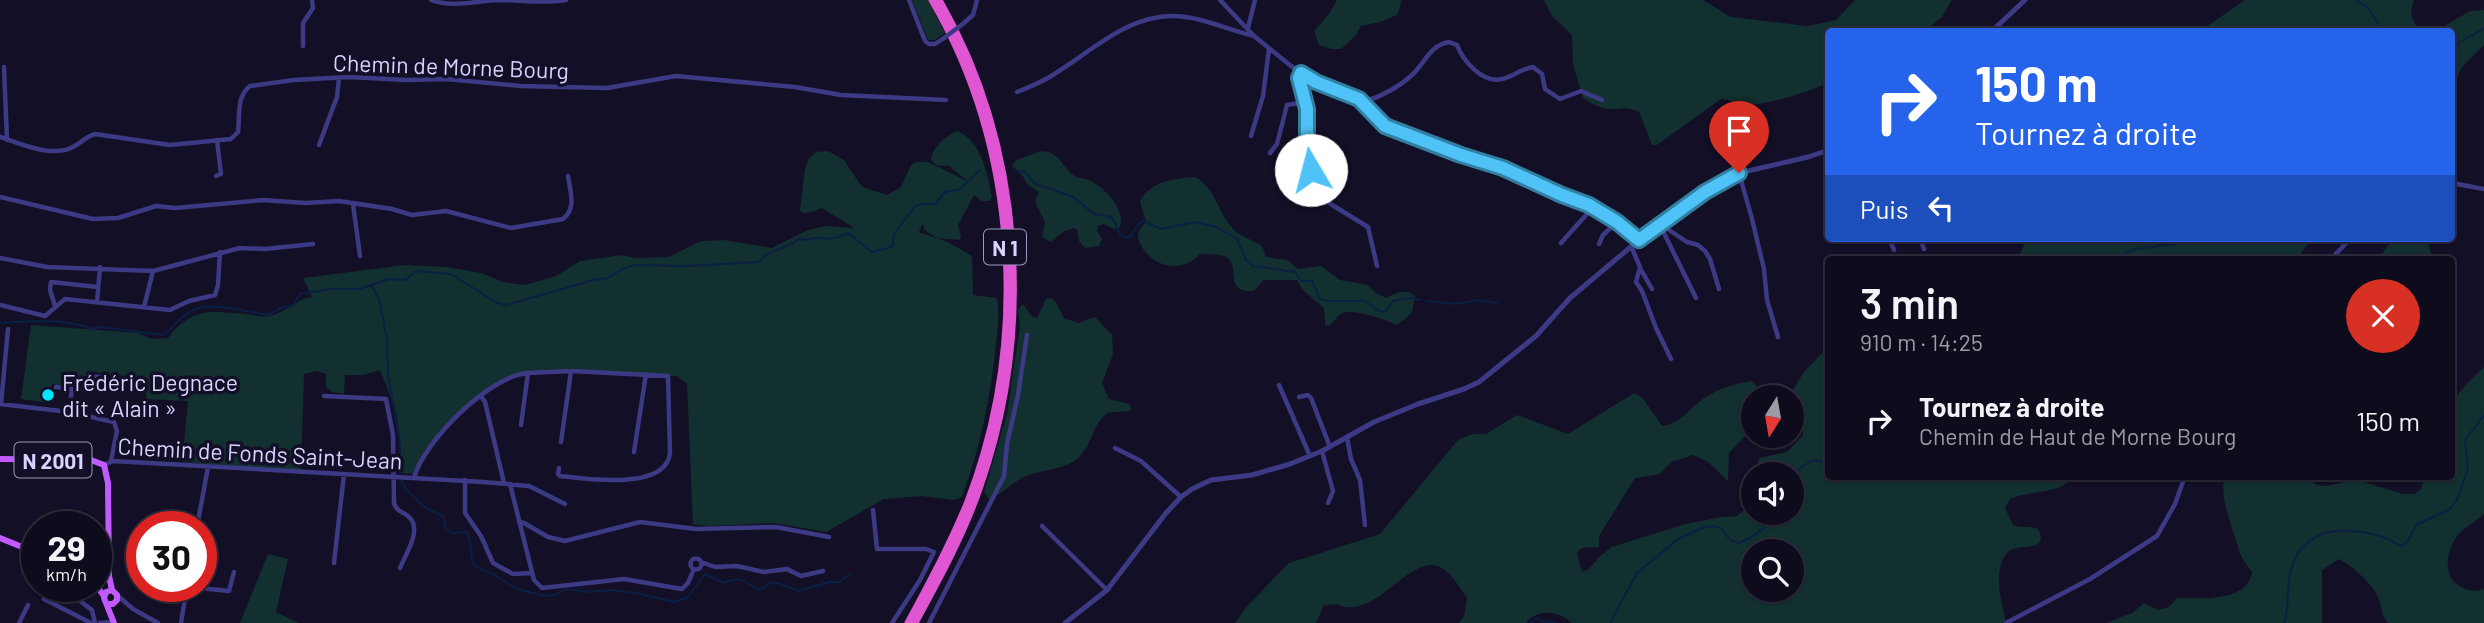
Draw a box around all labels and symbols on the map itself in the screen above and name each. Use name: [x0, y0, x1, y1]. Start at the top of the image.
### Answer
street label: Chemin de Morne Bourg: [333, 48, 569, 84]
pin: [1709, 101, 1769, 173]
position arrow: [1274, 133, 1348, 207]
road number: N 1: [984, 230, 1026, 264]
place label: Frédéric Degnace dit « Alain »: [62, 368, 238, 422]
north arrow: [1741, 385, 1804, 448]
marker: Frédéric Degnace dit « Alain »: [40, 387, 56, 403]
street label: Chemin de Fonds Saint-Jean: [117, 432, 403, 474]
road number: N 2001: [14, 442, 92, 477]
speed limit sign: 30: [126, 511, 217, 602]

